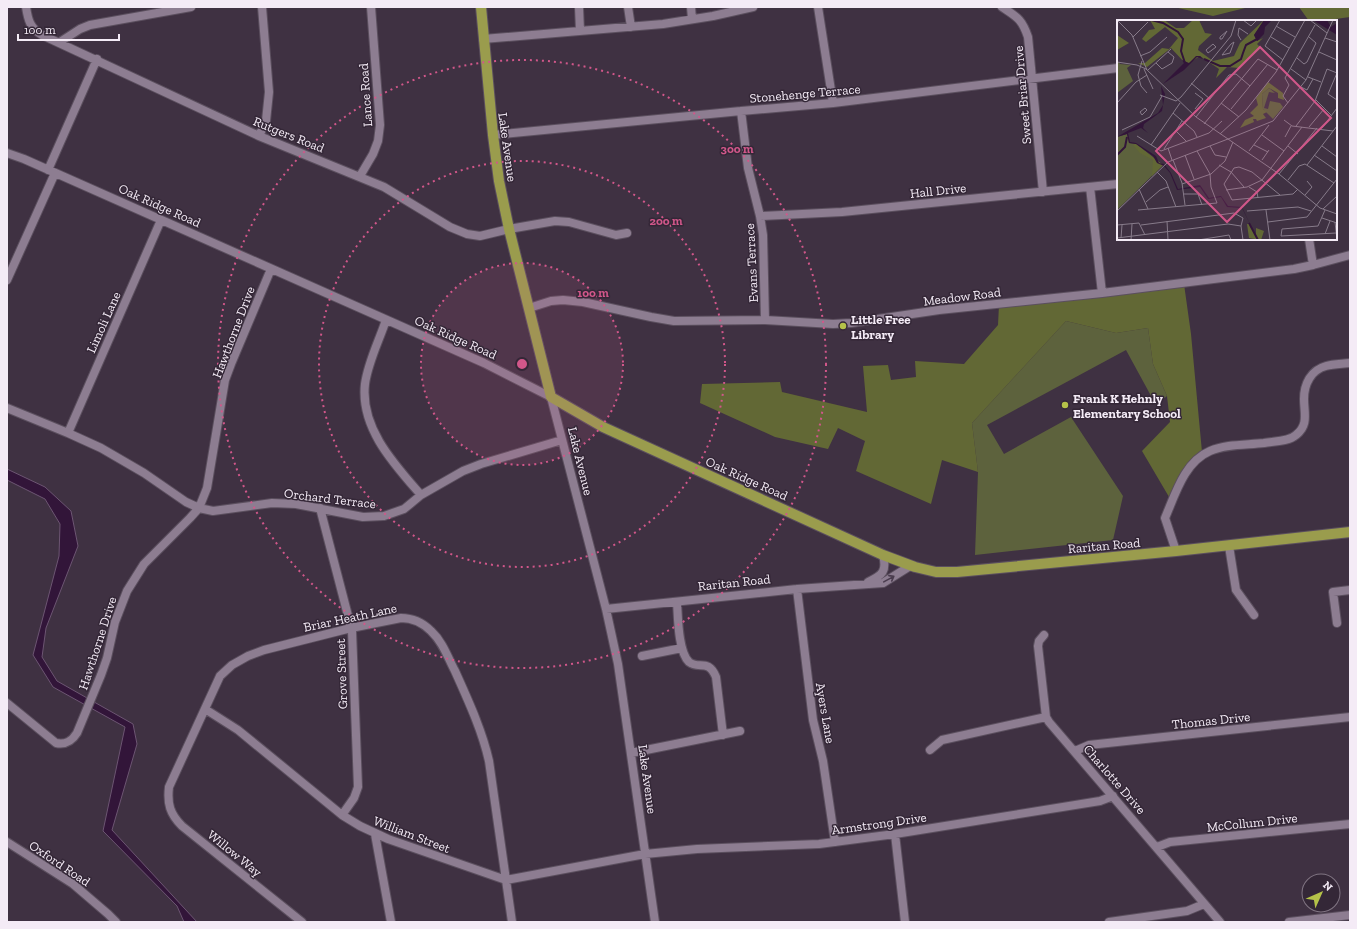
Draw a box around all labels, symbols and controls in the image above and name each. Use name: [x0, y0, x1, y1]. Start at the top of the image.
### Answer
scale bar: [18, 16, 119, 42]
inset map: [1117, 20, 1337, 240]
text: 100 m: [24, 23, 56, 37]
street label: Sweet Briar Drive: [1011, 45, 1034, 145]
street label: Lance Road: [356, 63, 375, 127]
street label: Stonehenge Terrace: [749, 81, 861, 106]
street label: Lake Avenue: [495, 111, 520, 183]
street label: Rutgers Road: [251, 113, 327, 156]
text: 300 m: [721, 142, 754, 156]
street label: Hall Drive: [909, 180, 967, 201]
street label: Oak Ridge Road: [116, 181, 203, 230]
text: 200 m: [649, 214, 683, 228]
street label: Evans Terrace: [742, 223, 761, 303]
street label: Hawthorne Drive: [209, 284, 258, 380]
street label: Meadow Road: [923, 284, 1002, 309]
text: 100 m: [577, 286, 609, 300]
street label: Limoli Lane: [83, 289, 124, 355]
place label: Little Free Library: [851, 312, 911, 342]
street label: Oak Ridge Road: [412, 313, 499, 362]
marker: Little Free Library: [838, 321, 848, 331]
centre of rings: [515, 357, 529, 371]
place label: Frank K Hehnly Elementary School: [1073, 391, 1181, 421]
marker: Frank K Hehnly Elementary School: [1060, 400, 1070, 410]
street label: Lake Avenue: [565, 425, 596, 497]
street label: Oak Ridge Road: [703, 454, 790, 503]
street label: Orchard Terrace: [283, 485, 377, 512]
street label: Raritan Road: [1067, 535, 1141, 556]
street label: Raritan Road: [697, 571, 771, 594]
one-way arrow: [883, 575, 895, 583]
street label: Hawthorne Drive: [75, 595, 120, 692]
street label: Briar Heath Lane: [302, 600, 398, 635]
street label: Grove Street: [333, 638, 350, 710]
street label: Ayers Lane: [813, 682, 838, 745]
street label: Thomas Drive: [1171, 709, 1251, 732]
street label: Charlotte Drive: [1081, 742, 1149, 817]
street label: Lake Avenue: [635, 743, 660, 815]
street label: Armstrong Drive: [831, 809, 928, 838]
street label: McCollum Drive: [1206, 810, 1298, 835]
street label: William Street: [371, 813, 452, 856]
street label: Willow Way: [205, 827, 265, 880]
street label: Oxford Road: [26, 838, 93, 889]
north arrow: [1301, 873, 1341, 913]
text: N: [1320, 879, 1336, 894]

